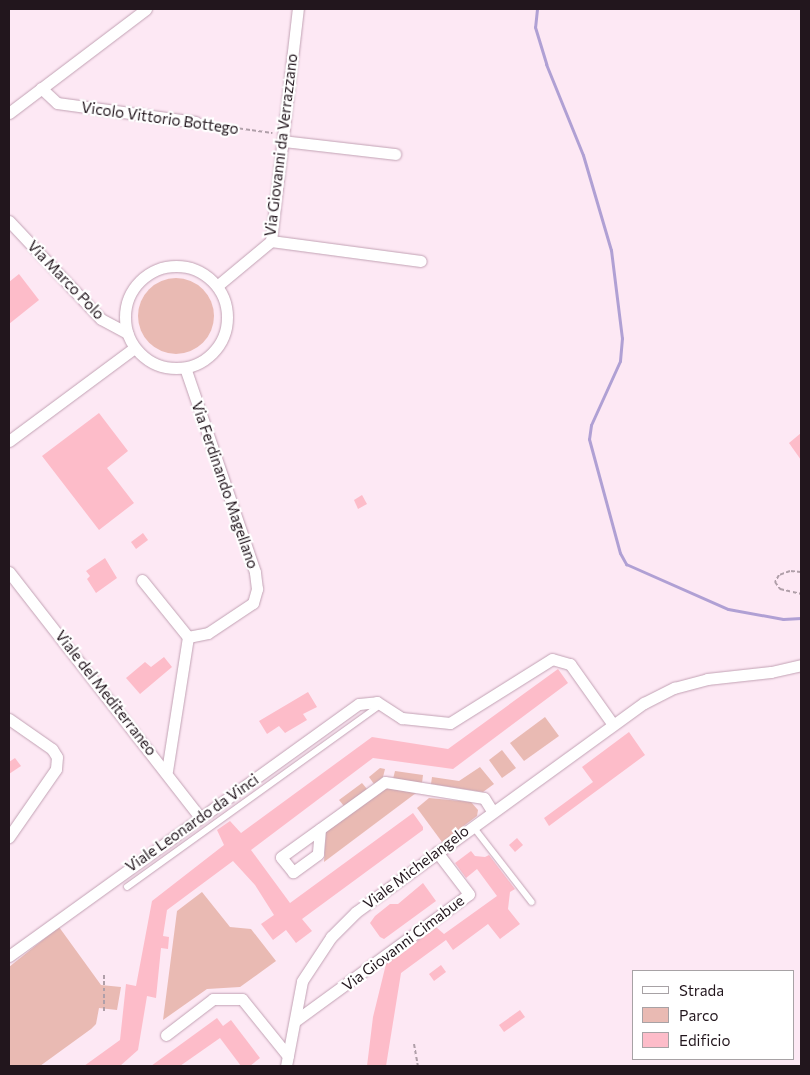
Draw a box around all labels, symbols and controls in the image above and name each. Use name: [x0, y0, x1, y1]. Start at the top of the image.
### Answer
street label: Via Giovanni da Verrazzano: [261, 52, 301, 238]
street label: Vicolo Vittorio Bottego: [80, 98, 240, 138]
street label: Via Marco Polo: [24, 237, 108, 323]
street label: Via Ferdinando Magellano: [188, 399, 262, 571]
street label: Viale del Mediterraneo: [52, 627, 160, 759]
street label: Viale Leonardo da Vinci: [122, 770, 262, 876]
street label: Viale Michelangelo: [360, 821, 472, 913]
street label: Via Giovanni Cimabue: [339, 891, 467, 995]
legend: [632, 970, 795, 1060]
text: Strada: [679, 981, 724, 999]
text: Parco: [679, 1006, 718, 1024]
text: Edificio: [679, 1031, 730, 1049]

